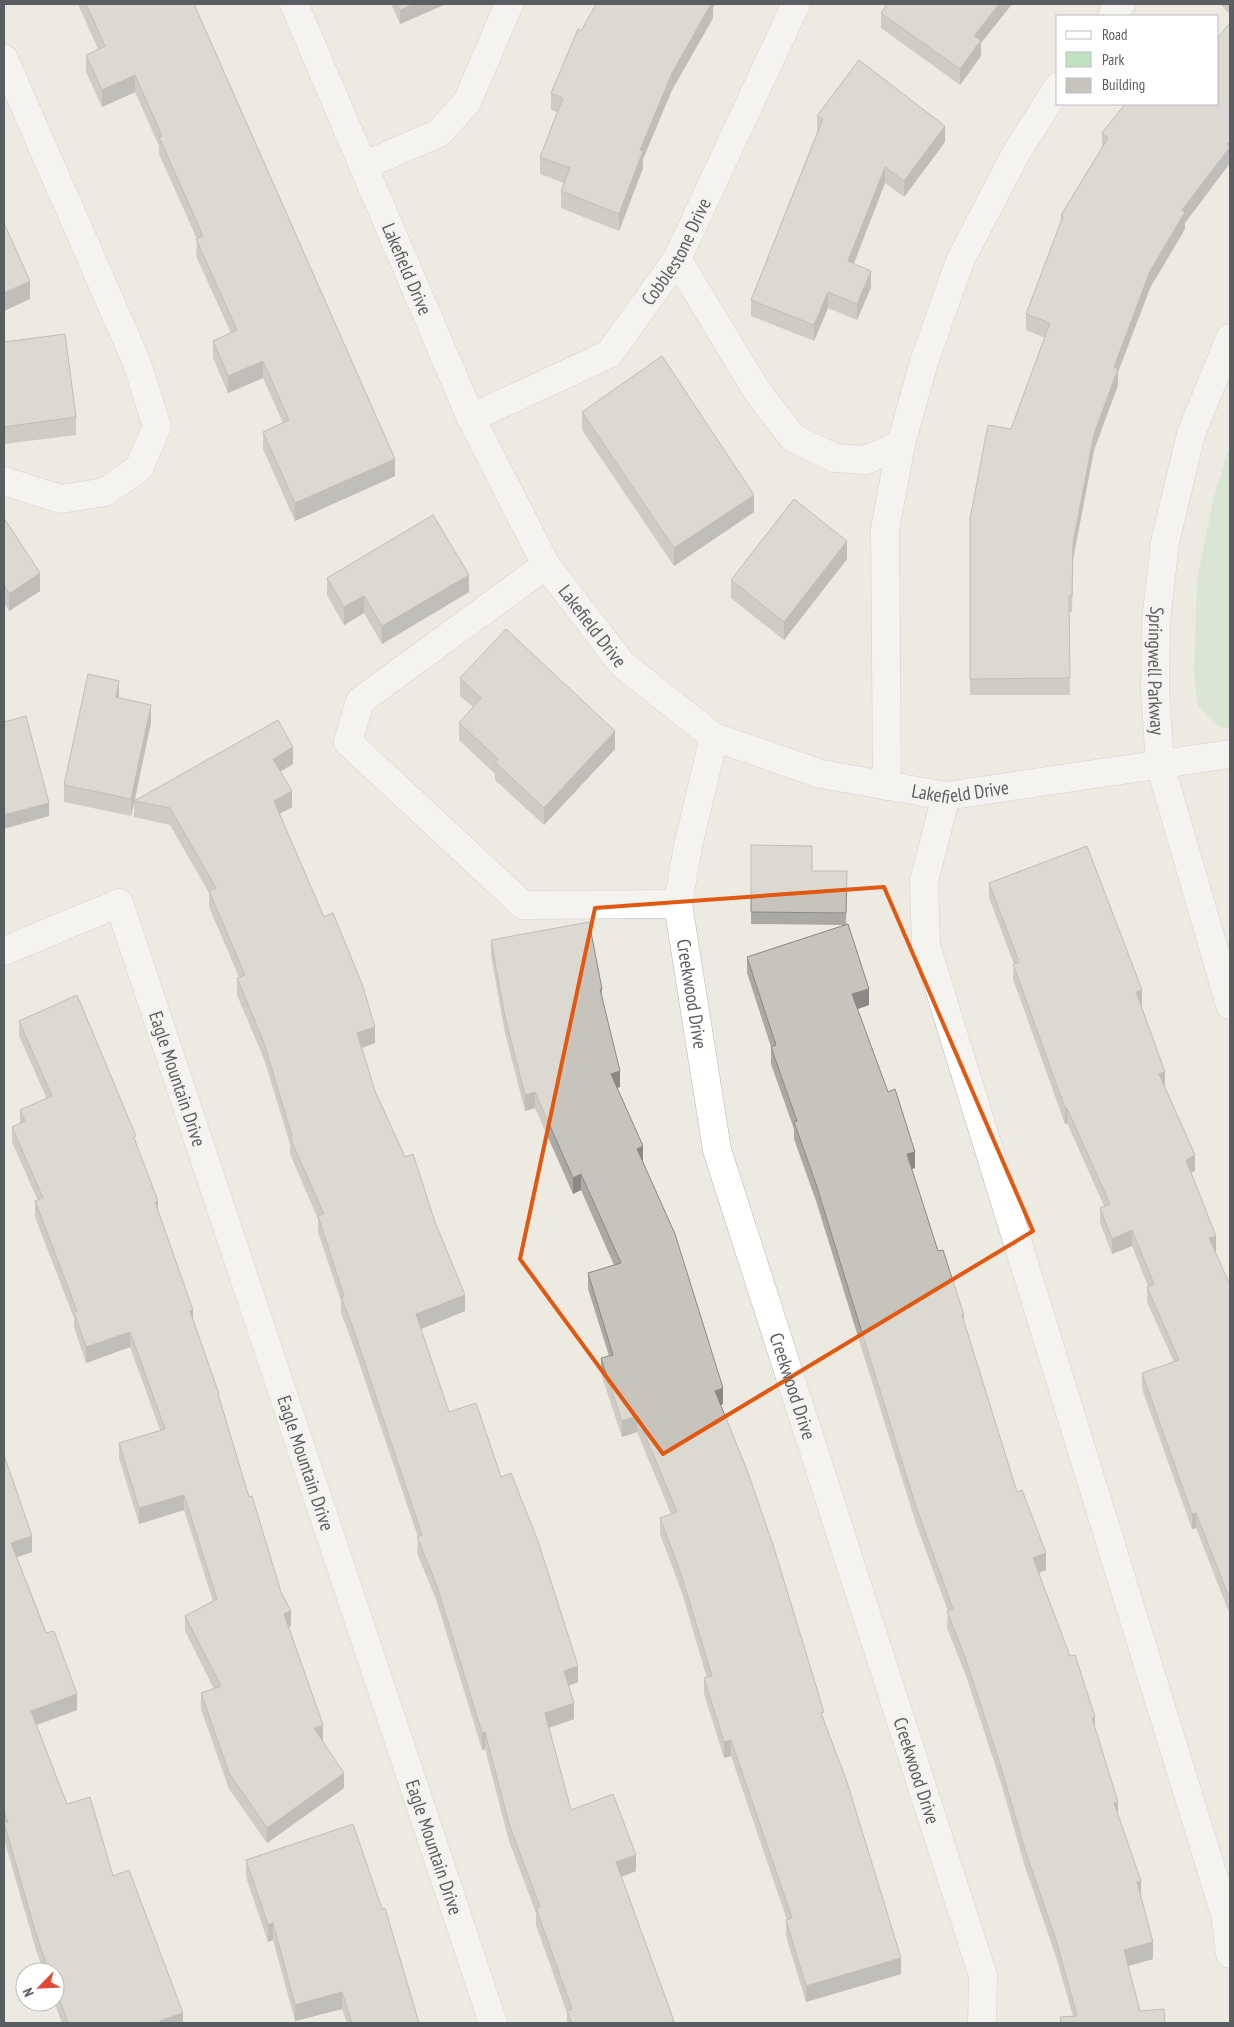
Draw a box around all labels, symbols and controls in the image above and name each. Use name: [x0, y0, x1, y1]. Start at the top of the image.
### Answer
legend: [1056, 15, 1219, 105]
text: Road: [1102, 25, 1128, 44]
text: Park: [1102, 50, 1124, 69]
text: Building: [1102, 75, 1145, 94]
street label: Cobblestone Drive: [636, 194, 716, 310]
street label: Lakefield Drive: [377, 219, 438, 319]
street label: Lakefield Drive: [553, 580, 632, 672]
street label: Springwell Parkway: [1143, 605, 1170, 737]
street label: Lakefield Drive: [910, 775, 1010, 809]
street label: Creekwood Drive: [672, 937, 713, 1051]
street label: Eagle Mountain Drive: [144, 1008, 211, 1150]
street label: Creekwood Drive: [765, 1330, 821, 1443]
street label: Eagle Mountain Drive: [272, 1392, 340, 1534]
street label: Creekwood Drive: [888, 1714, 945, 1827]
street label: Eagle Mountain Drive: [401, 1776, 468, 1918]
north arrow: [15, 1962, 65, 2012]
text: N: [18, 1985, 38, 1999]

